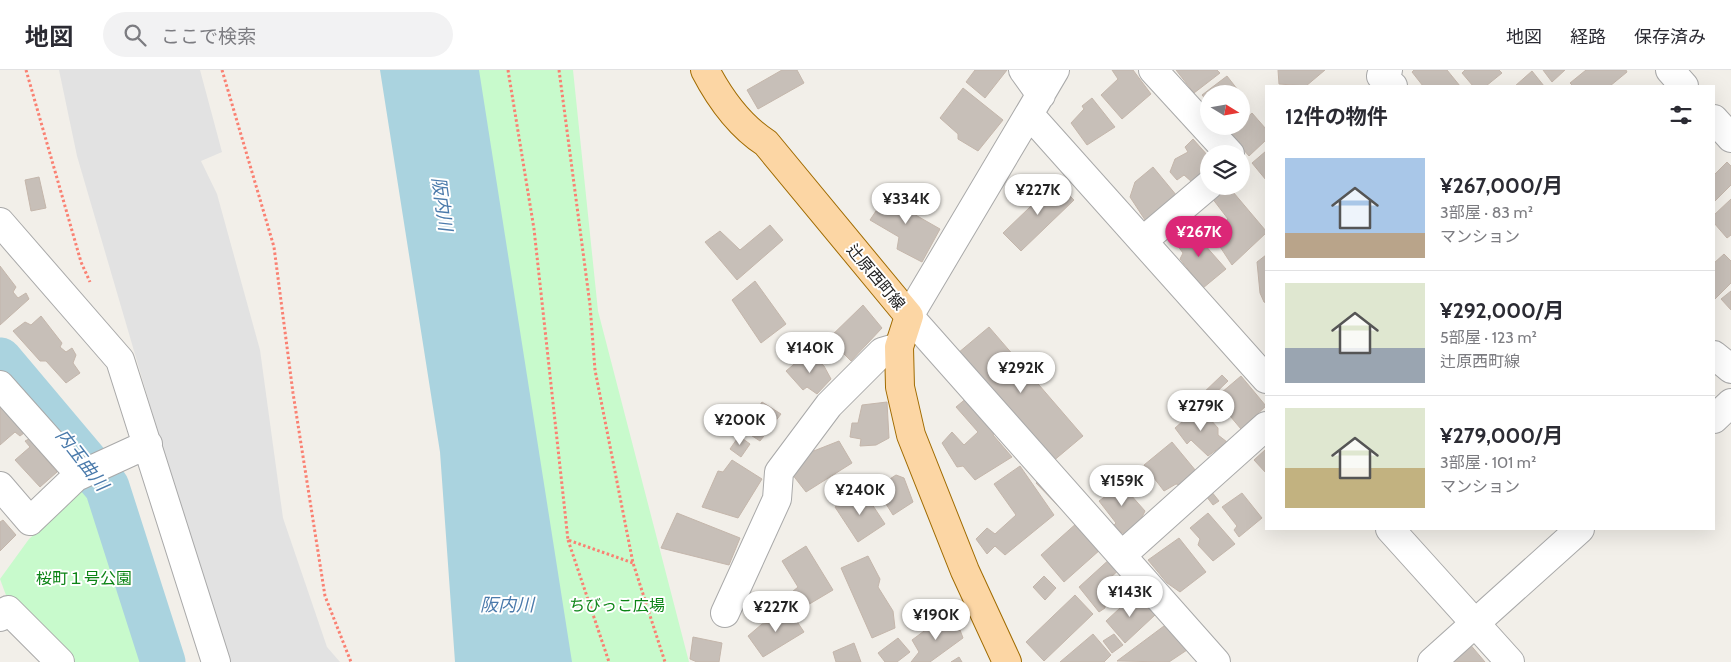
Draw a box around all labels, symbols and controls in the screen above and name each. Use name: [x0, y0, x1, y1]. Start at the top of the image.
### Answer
search box: [103, 12, 453, 57]
icon: search: [121, 21, 149, 49]
text: 地図: [25, 22, 73, 51]
text: ここで検索: [161, 25, 256, 48]
text: 地図: [1506, 26, 1542, 48]
text: 経路: [1570, 26, 1606, 48]
text: 保存済み: [1634, 26, 1706, 48]
north arrow: [1200, 85, 1250, 135]
map controls: [1200, 85, 1250, 195]
icon: filters: [1667, 101, 1695, 129]
text: 12件の物件: [1285, 104, 1388, 129]
button: layers: [1200, 145, 1250, 195]
text: ¥267,000/月: [1440, 173, 1563, 198]
pin: ¥227K: [1003, 174, 1073, 216]
water label: 阪内川: [427, 176, 457, 234]
icon: home: [1325, 178, 1385, 238]
text: ¥227K: [1016, 180, 1060, 199]
pin: ¥334K: [871, 182, 941, 225]
text: ¥334K: [883, 189, 929, 208]
text: 3部屋 · 83 m²: [1440, 203, 1533, 222]
pin: ¥267K: [1164, 216, 1234, 258]
text: ¥267K: [1176, 222, 1222, 241]
text: マンション: [1440, 227, 1520, 246]
street label: 辻原西町線: [843, 240, 909, 314]
text: ¥292,000/月: [1440, 298, 1564, 323]
icon: home: [1325, 303, 1385, 363]
text: 5部屋 · 123 m²: [1440, 328, 1537, 347]
pin: ¥140K: [775, 332, 845, 374]
text: ¥140K: [787, 338, 833, 357]
pin: ¥292K: [986, 352, 1056, 394]
text: 辻原西町線: [1440, 352, 1520, 371]
text: ¥292K: [998, 358, 1044, 377]
pin: ¥279K: [1166, 390, 1236, 432]
text: ¥279K: [1178, 396, 1224, 415]
pin: ¥200K: [705, 404, 775, 446]
text: ¥200K: [715, 410, 765, 429]
text: ¥279,000/月: [1440, 423, 1563, 448]
water label: 内玉曲川: [51, 425, 114, 497]
icon: home: [1325, 428, 1385, 488]
text: 3部屋 · 101 m²: [1440, 453, 1536, 472]
pin: ¥159K: [1087, 464, 1157, 507]
text: ¥159K: [1100, 471, 1144, 490]
pin: ¥240K: [825, 474, 895, 516]
text: マンション: [1440, 477, 1520, 496]
text: ¥240K: [835, 480, 885, 499]
park label: 桜町１号公園: [36, 569, 132, 588]
pin: ¥143K: [1095, 576, 1165, 618]
text: ¥143K: [1108, 582, 1152, 601]
pin: ¥227K: [741, 590, 811, 633]
water label: 阪内川: [480, 594, 536, 616]
park label: ちびっこ広場: [569, 596, 665, 615]
text: ¥227K: [754, 597, 798, 616]
pin: ¥190K: [901, 598, 971, 641]
text: ¥190K: [913, 605, 959, 624]

